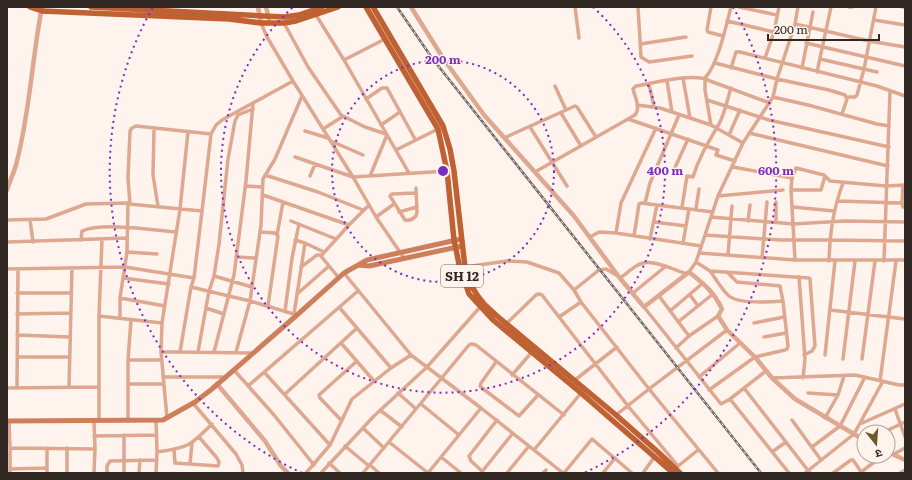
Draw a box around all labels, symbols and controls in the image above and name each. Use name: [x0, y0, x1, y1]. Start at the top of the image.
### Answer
scale bar: [768, 16, 879, 42]
text: 200 m: [774, 20, 808, 38]
text: 200 m: [425, 50, 461, 68]
text: 400 m: [647, 161, 683, 179]
text: 600 m: [758, 161, 794, 179]
centre of rings: [436, 164, 450, 178]
road number: SH 12: [441, 265, 483, 287]
north arrow: [856, 424, 896, 464]
text: उ: [873, 446, 885, 463]

